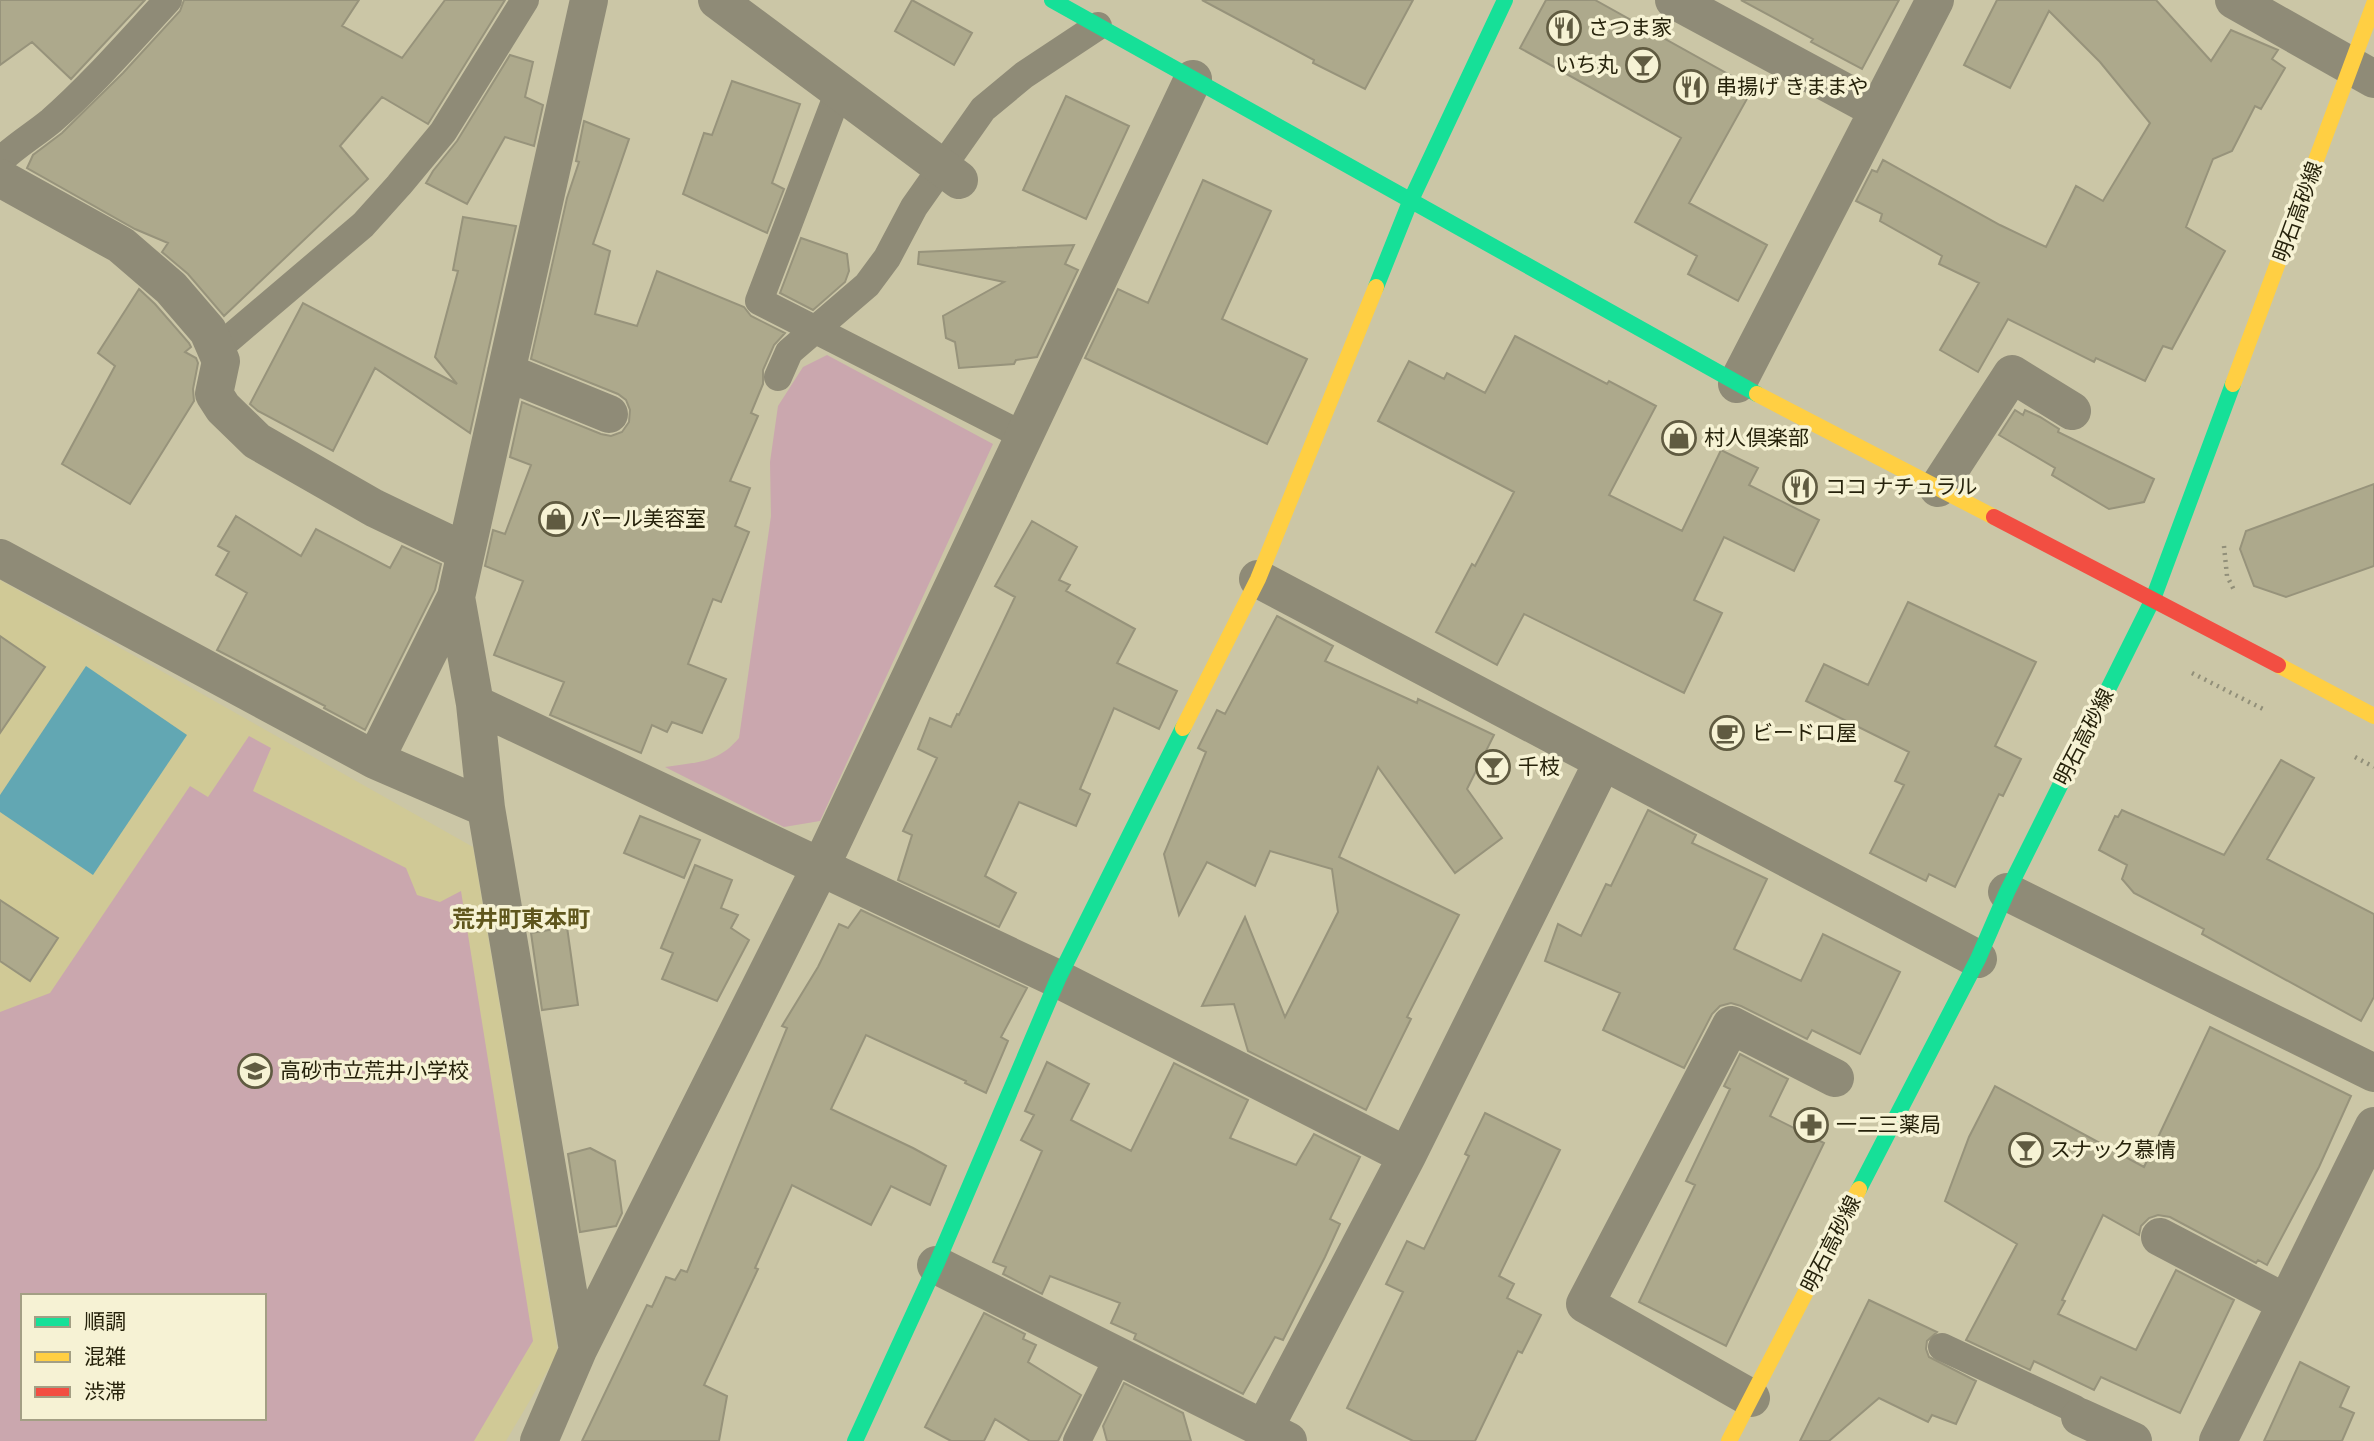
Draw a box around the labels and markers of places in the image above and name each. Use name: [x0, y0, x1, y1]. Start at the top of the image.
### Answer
restaurant icon: さつま家: [1545, 9, 1583, 47]
place label: さつま家: [1588, 13, 1672, 41]
bar icon: いち丸: [1624, 46, 1662, 84]
place label: いち丸: [1555, 50, 1618, 78]
restaurant icon: 串揚げ きままや: [1672, 68, 1710, 106]
place label: 串揚げ きままや: [1716, 72, 1868, 100]
shop icon: 村人倶楽部: [1660, 419, 1698, 457]
place label: 村人倶楽部: [1704, 423, 1809, 451]
restaurant icon: ココ ナチュラル: [1781, 468, 1819, 506]
place label: ココ ナチュラル: [1825, 472, 1977, 500]
shop icon: パール美容室: [537, 500, 575, 538]
place label: パール美容室: [580, 504, 706, 532]
cafe icon: ビードロ屋: [1708, 714, 1746, 752]
place label: ビードロ屋: [1752, 718, 1857, 746]
bar icon: 千枝: [1474, 748, 1512, 786]
place label: 千枝: [1518, 752, 1560, 780]
school or university icon: 高砂市立荒井小学校: [236, 1052, 274, 1090]
place label: 高砂市立荒井小学校: [280, 1056, 469, 1084]
pharmacy icon: 一二三薬局: [1792, 1106, 1830, 1144]
place label: 一二三薬局: [1836, 1110, 1941, 1138]
bar icon: スナック慕情: [2007, 1131, 2045, 1169]
place label: スナック慕情: [2050, 1135, 2176, 1163]

